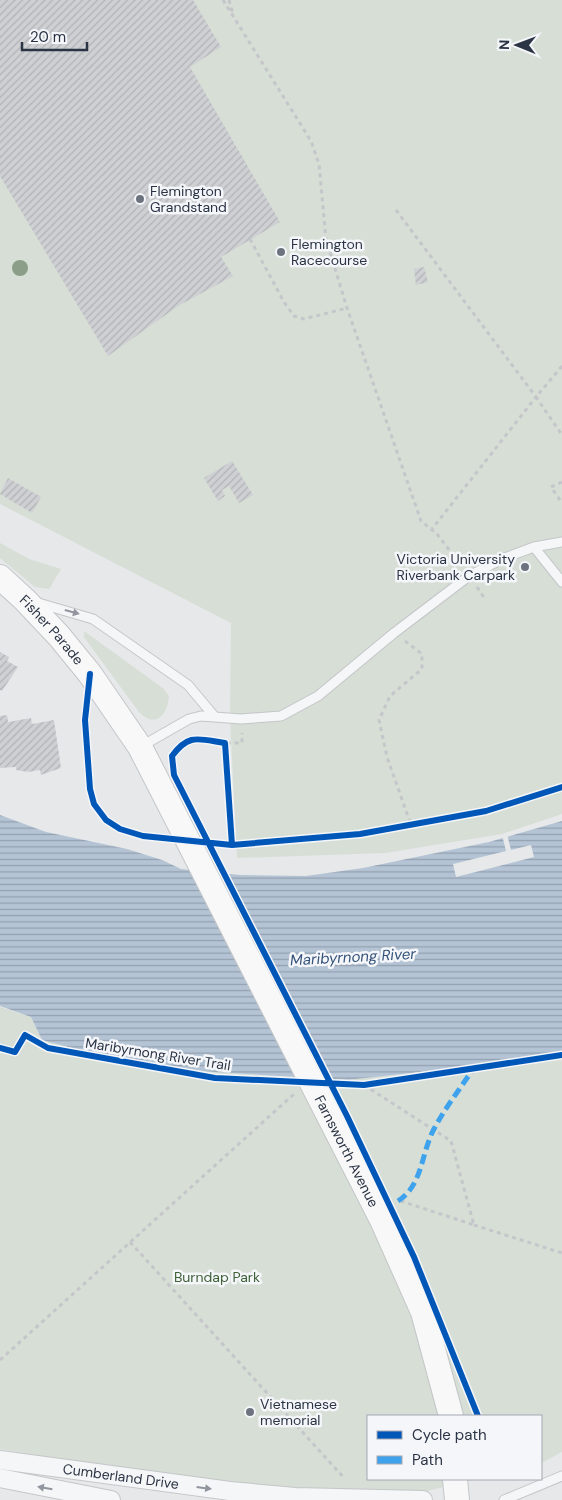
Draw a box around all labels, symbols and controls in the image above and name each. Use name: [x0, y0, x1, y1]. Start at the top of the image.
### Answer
scale bar: [22, 20, 88, 52]
north arrow: [492, 20, 542, 70]
text: 20 m: [30, 27, 66, 47]
text: N: [495, 40, 513, 50]
place label: Flemington Grandstand: [150, 182, 227, 216]
marker: Flemington Grandstand: [134, 193, 146, 205]
place label: Flemington Racecourse: [291, 235, 367, 269]
marker: Flemington Racecourse: [275, 246, 287, 258]
place label: Victoria University Riverbank Carpark: [397, 550, 515, 584]
marker: Victoria University Riverbank Carpark: [519, 561, 531, 573]
street label: Fisher Parade: [16, 591, 88, 668]
one-way arrow: [65, 608, 80, 616]
water label: Maribyrnong River: [290, 944, 417, 970]
street label: Maribyrnong River Trail: [84, 1034, 232, 1074]
street label: Farnsworth Avenue: [311, 1092, 383, 1210]
park label: Burndap Park: [174, 1268, 260, 1286]
place label: Vietnamese memorial: [260, 1395, 337, 1429]
marker: Vietnamese memorial: [244, 1406, 256, 1418]
legend: [367, 1415, 542, 1480]
text: Cycle path: [412, 1425, 487, 1445]
text: Path: [412, 1450, 443, 1470]
street label: Cumberland Drive: [62, 1460, 180, 1493]
one-way arrow: [37, 1484, 53, 1492]
one-way arrow: [197, 1484, 213, 1492]

